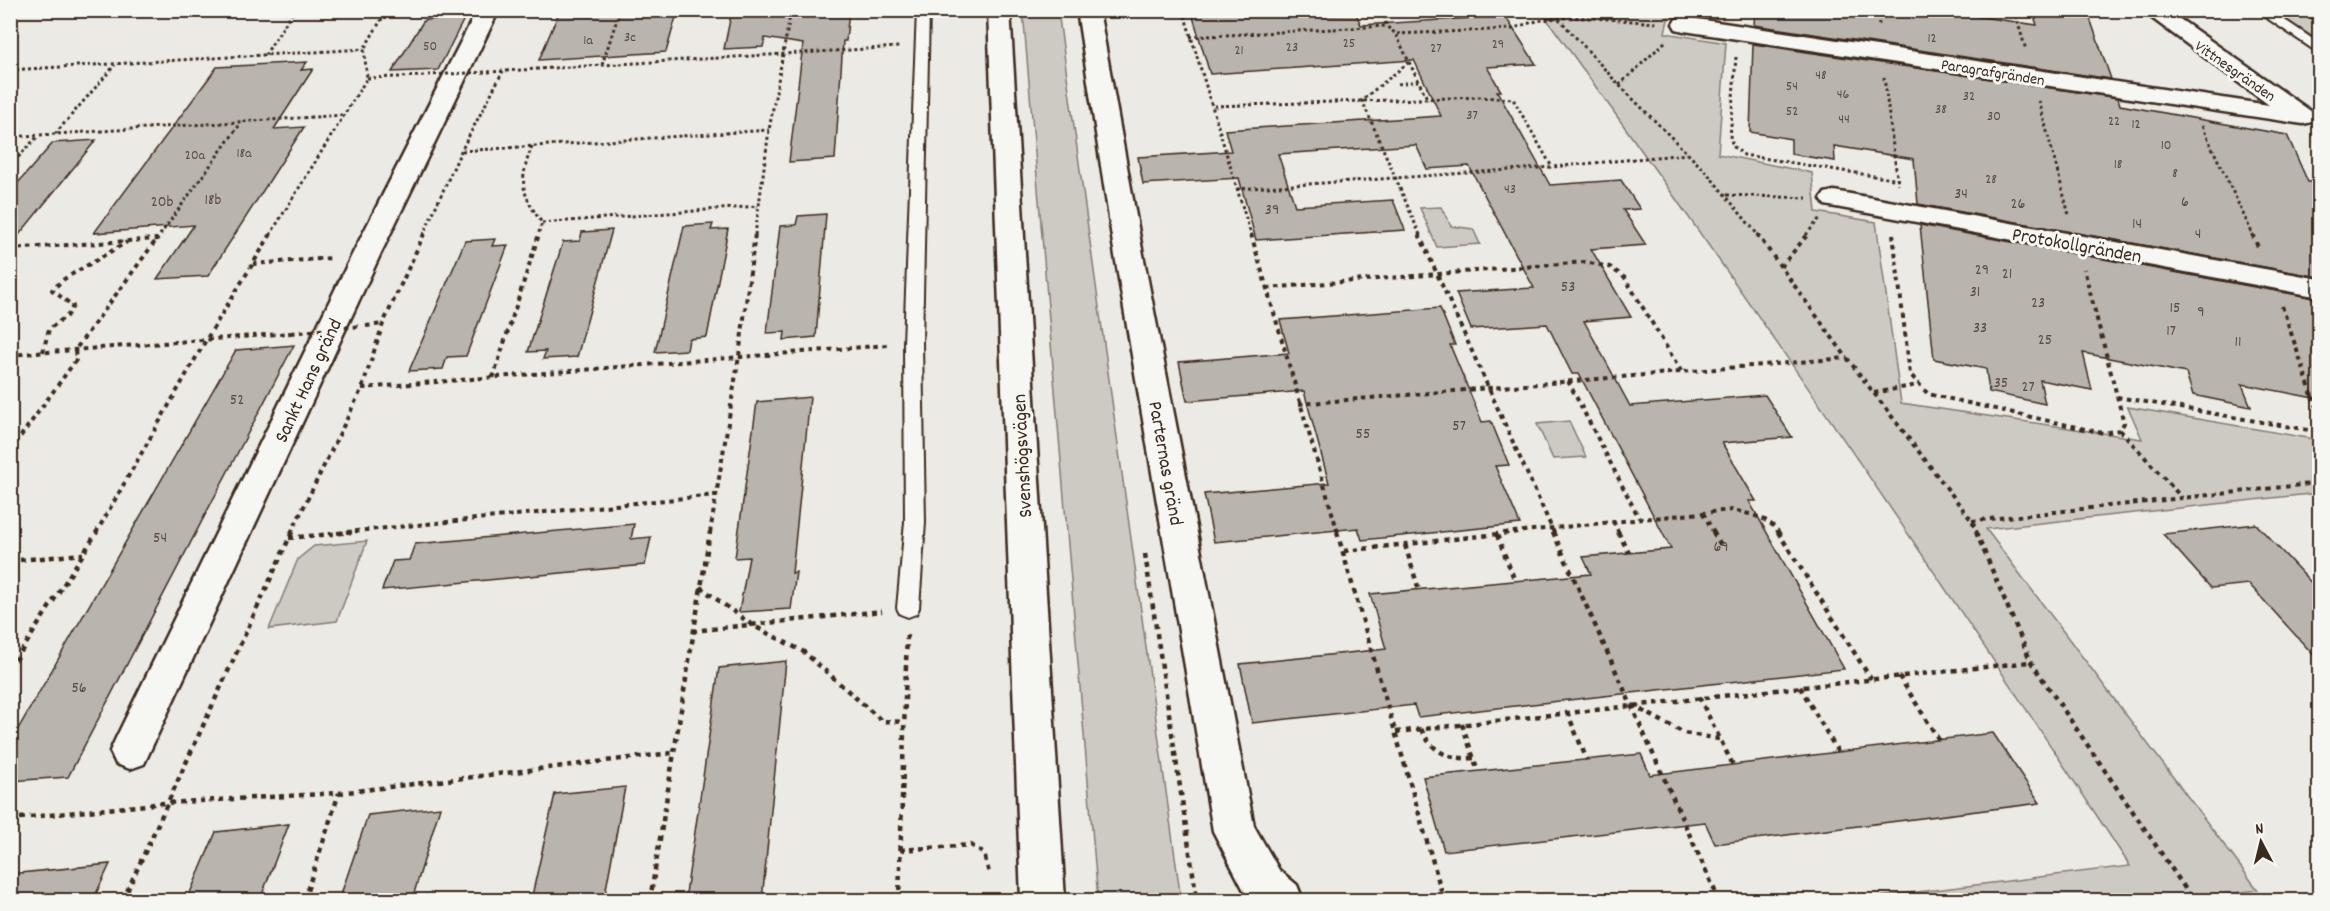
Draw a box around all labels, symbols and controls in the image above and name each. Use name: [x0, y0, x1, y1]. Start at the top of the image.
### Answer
house number: 3c: [624, 28, 636, 48]
house number: 12: [1927, 29, 1937, 49]
house number: 1a: [583, 31, 593, 51]
house number: 25: [1343, 34, 1355, 54]
house number: 29: [1492, 35, 1504, 55]
street label: Vittnesgränden: [2190, 36, 2280, 108]
house number: 50: [423, 37, 437, 57]
house number: 23: [1286, 38, 1298, 58]
house number: 27: [1430, 39, 1442, 59]
house number: 21: [1234, 41, 1244, 61]
street label: Paragrafgränden: [1939, 54, 2046, 93]
house number: 48: [1815, 66, 1827, 86]
house number: 54: [1786, 77, 1798, 97]
house number: 46: [1837, 85, 1849, 105]
house number: 32: [1963, 87, 1975, 107]
house number: 38: [1935, 100, 1947, 120]
house number: 52: [1786, 102, 1798, 122]
house number: 37: [1466, 106, 1478, 126]
house number: 30: [1987, 107, 2001, 127]
house number: 44: [1838, 110, 1850, 130]
house number: 22: [2108, 112, 2120, 132]
house number: 12: [2131, 115, 2141, 135]
house number: 10: [2161, 136, 2171, 156]
house number: 18a: [236, 144, 252, 164]
house number: 20a: [185, 146, 206, 166]
house number: 18: [2114, 155, 2123, 175]
house number: 8: [2172, 164, 2178, 184]
house number: 28: [1985, 170, 1997, 190]
house number: 43: [1504, 180, 1516, 200]
house number: 34: [1954, 183, 1968, 206]
house number: 18b: [205, 189, 221, 212]
house number: 20b: [151, 191, 173, 214]
house number: 6: [2181, 191, 2189, 214]
house number: 26: [2011, 193, 2026, 216]
house number: 39: [1265, 199, 1279, 222]
house number: 14: [2132, 213, 2142, 236]
street label: Protokollgränden: [2009, 222, 2143, 272]
house number: 4: [2195, 223, 2201, 246]
house number: 29: [1975, 259, 1989, 282]
house number: 21: [2002, 263, 2012, 286]
house number: 53: [1561, 276, 1575, 299]
house number: 31: [1970, 281, 1980, 304]
house number: 23: [2031, 292, 2045, 315]
house number: 15: [2170, 297, 2180, 320]
house number: 9: [2197, 301, 2205, 324]
street label: Sankt Hans gränd: [269, 315, 351, 448]
house number: 33: [1973, 317, 1987, 340]
house number: 17: [2166, 320, 2176, 343]
house number: 25: [2038, 329, 2052, 352]
house number: 11: [2234, 331, 2242, 354]
house number: 35: [1994, 372, 2008, 395]
house number: 27: [2021, 376, 2035, 399]
house number: 52: [230, 389, 244, 412]
street label: Svenshögsvägen: [1007, 393, 1041, 518]
street label: Parternas gränd: [1139, 399, 1189, 528]
house number: 57: [1452, 415, 1466, 438]
house number: 55: [1356, 423, 1370, 446]
house number: 54: [153, 527, 167, 550]
house number: 69: [1713, 536, 1729, 559]
house number: 56: [71, 677, 87, 700]
north arrow: [2231, 812, 2291, 872]
text: N: [2254, 818, 2265, 841]

